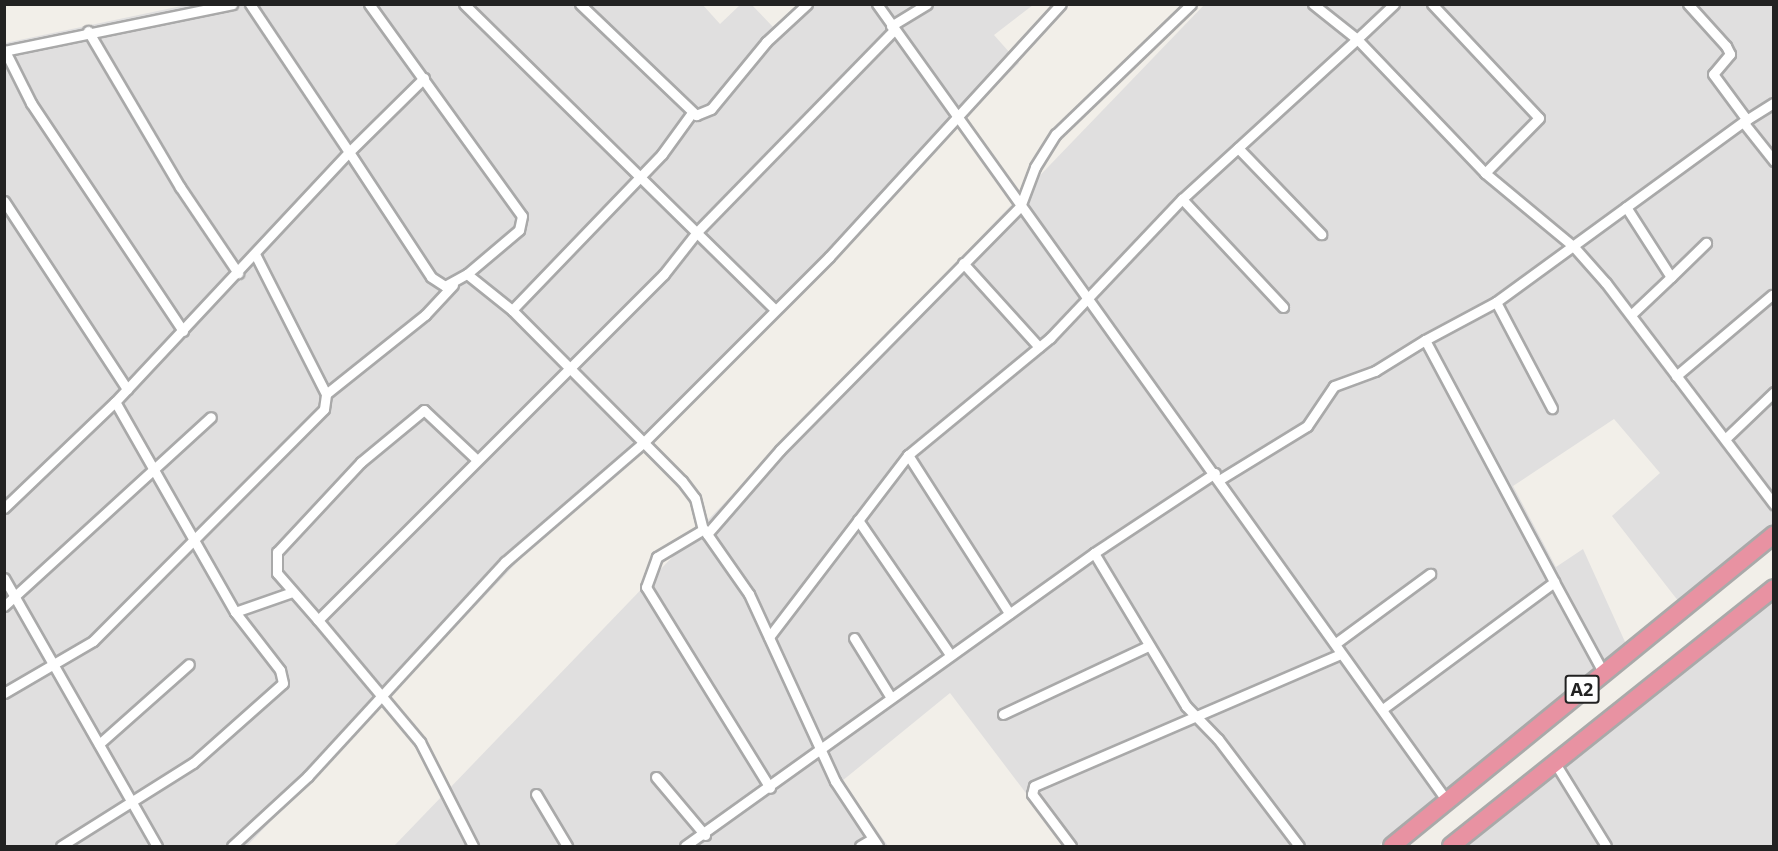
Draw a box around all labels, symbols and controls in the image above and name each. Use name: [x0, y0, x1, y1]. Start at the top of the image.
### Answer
road number: A2: [1564, 674, 1600, 704]

